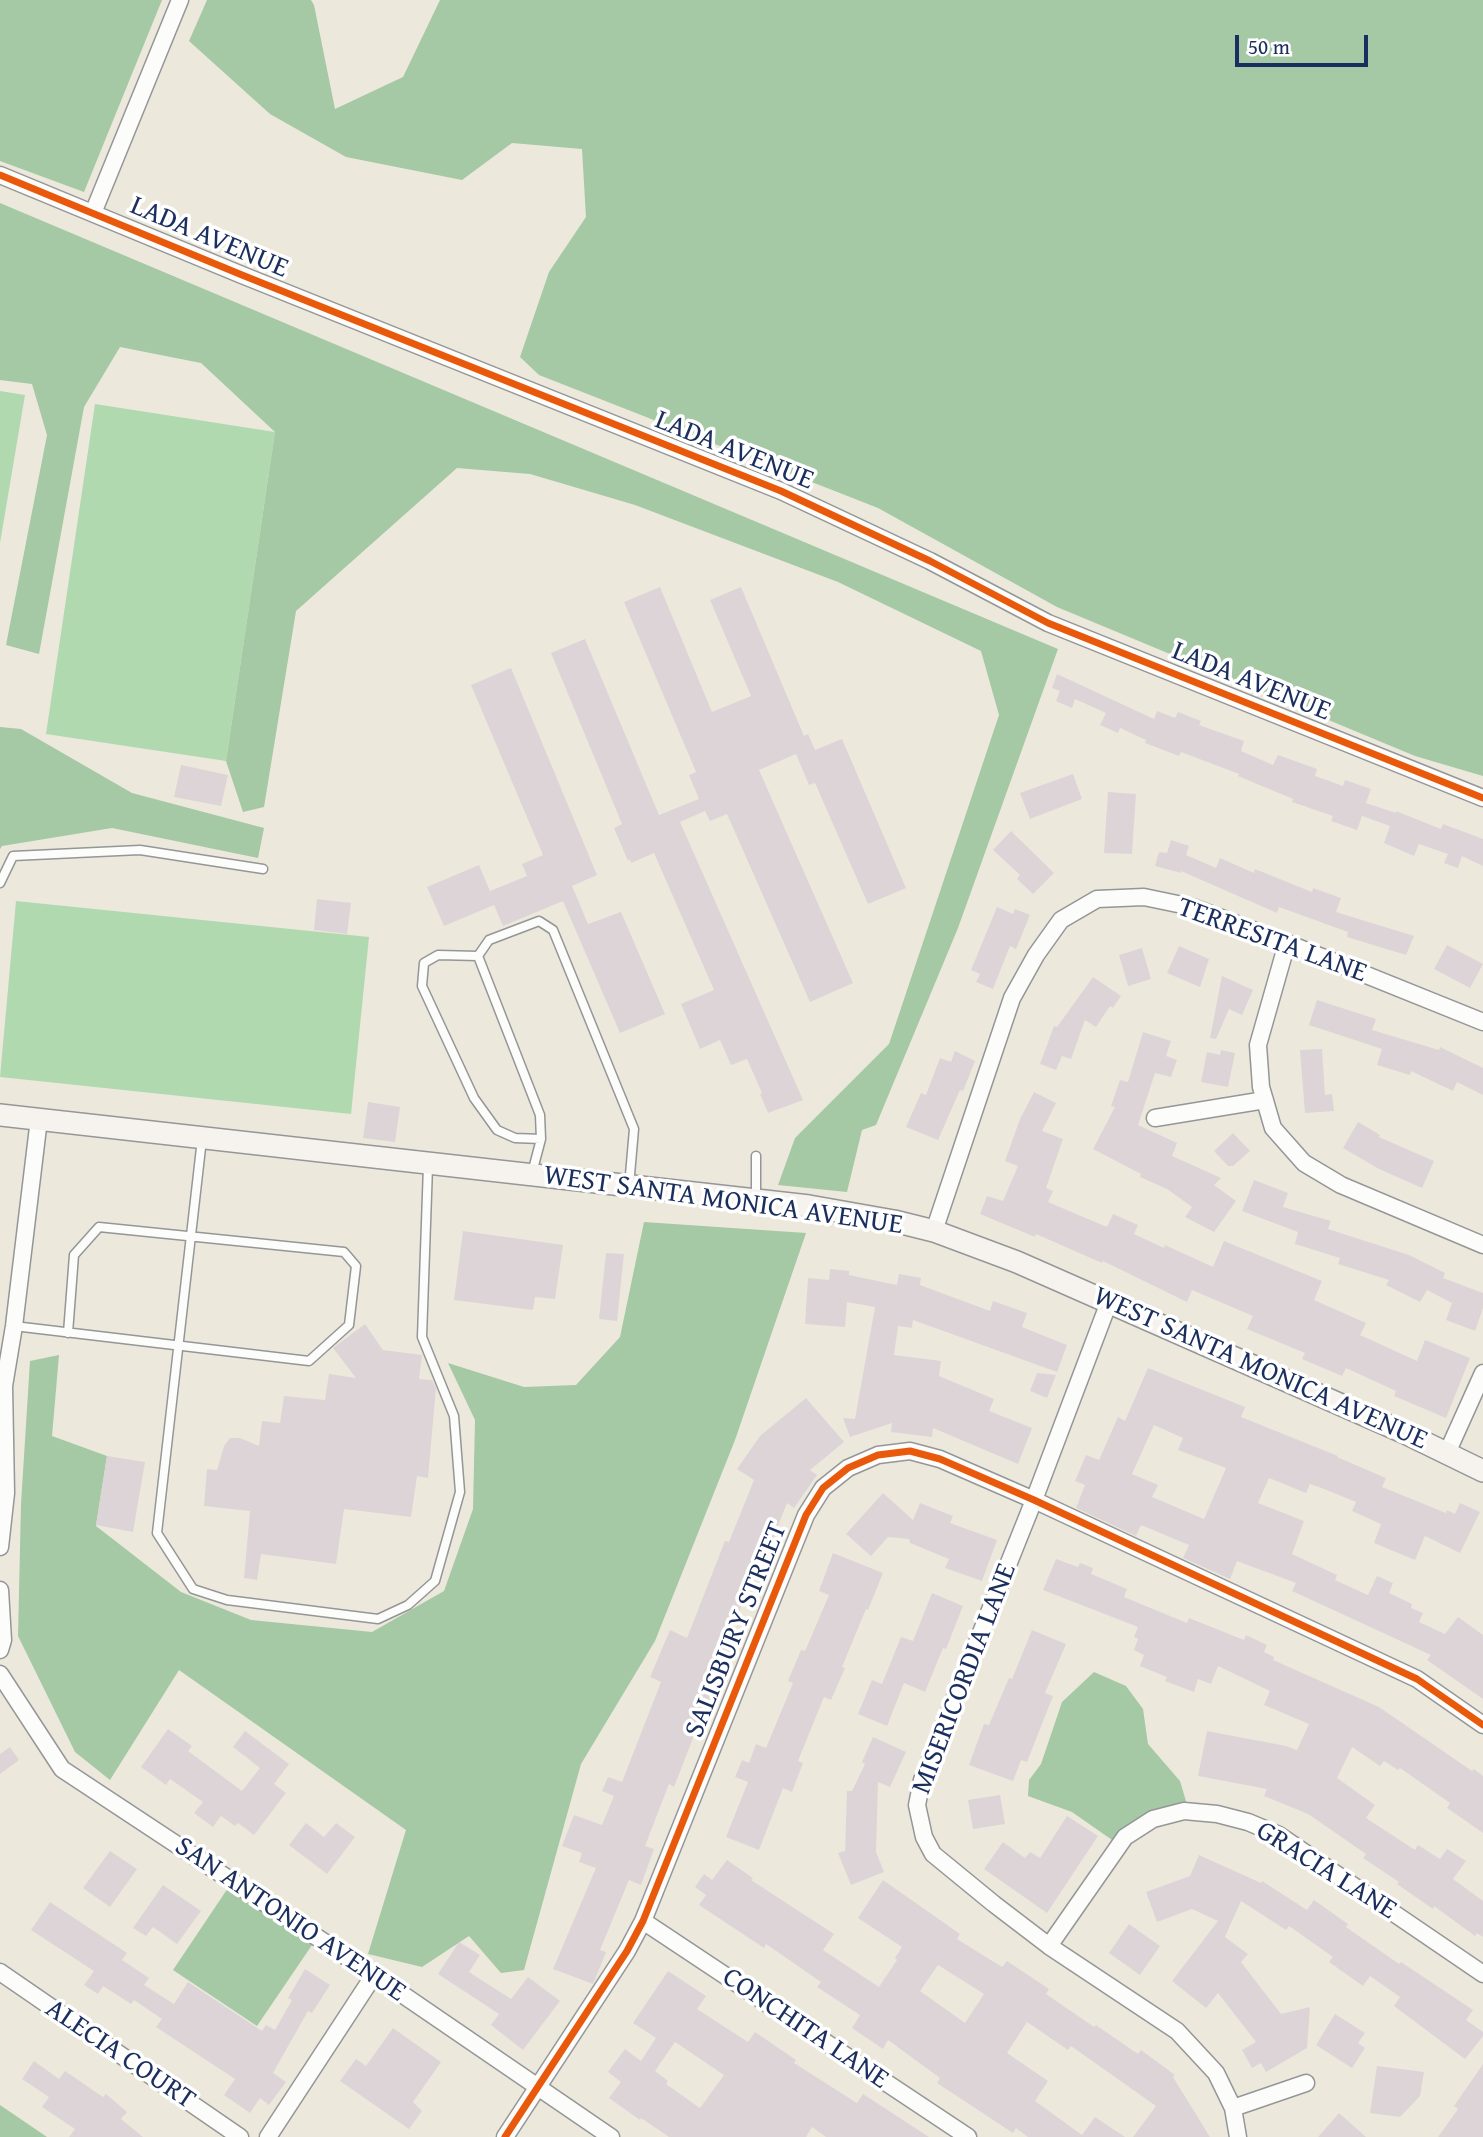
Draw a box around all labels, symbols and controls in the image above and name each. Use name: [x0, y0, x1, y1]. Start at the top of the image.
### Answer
scale bar: [1238, 21, 1371, 65]
text: 50 m: [1248, 31, 1290, 62]
street label: LADA AVENUE: [125, 190, 293, 286]
street label: LADA AVENUE: [650, 404, 818, 498]
street label: LADA AVENUE: [1167, 635, 1335, 729]
street label: TERRESITA LANE: [1173, 891, 1371, 991]
street label: WEST SANTA MONICA AVENUE: [541, 1159, 905, 1243]
street label: WEST SANTA MONICA AVENUE: [1088, 1280, 1432, 1458]
street label: SALISBURY STREET: [678, 1517, 796, 1743]
street label: MISERICORDIA LANE: [906, 1559, 1024, 1799]
street label: GRACIA LANE: [1250, 1815, 1402, 1927]
street label: SAN ANTONIO AVENUE: [168, 1830, 412, 2010]
street label: CONCHITA LANE: [716, 1961, 894, 2097]
street label: ALECIA COURT: [39, 1993, 201, 2117]

